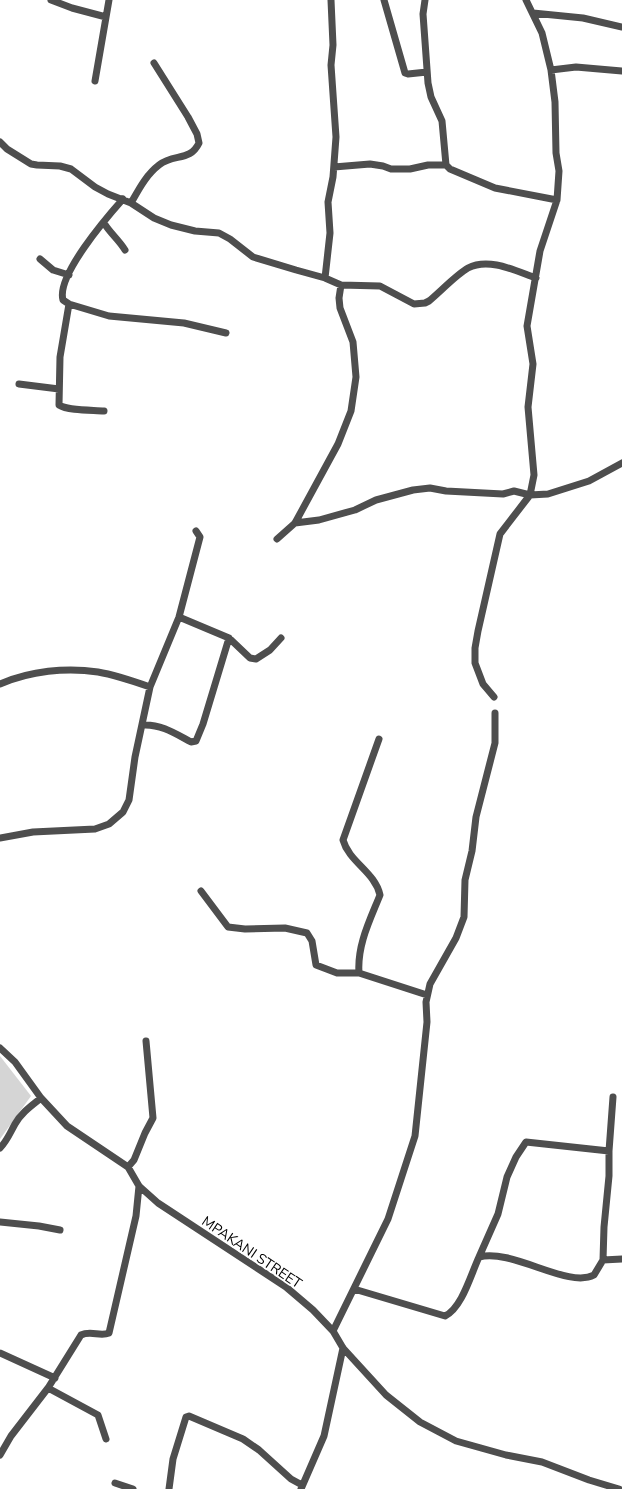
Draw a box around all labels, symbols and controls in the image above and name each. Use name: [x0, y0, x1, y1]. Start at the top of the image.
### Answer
street label: MPAKANI STREET: [198, 1212, 306, 1293]

